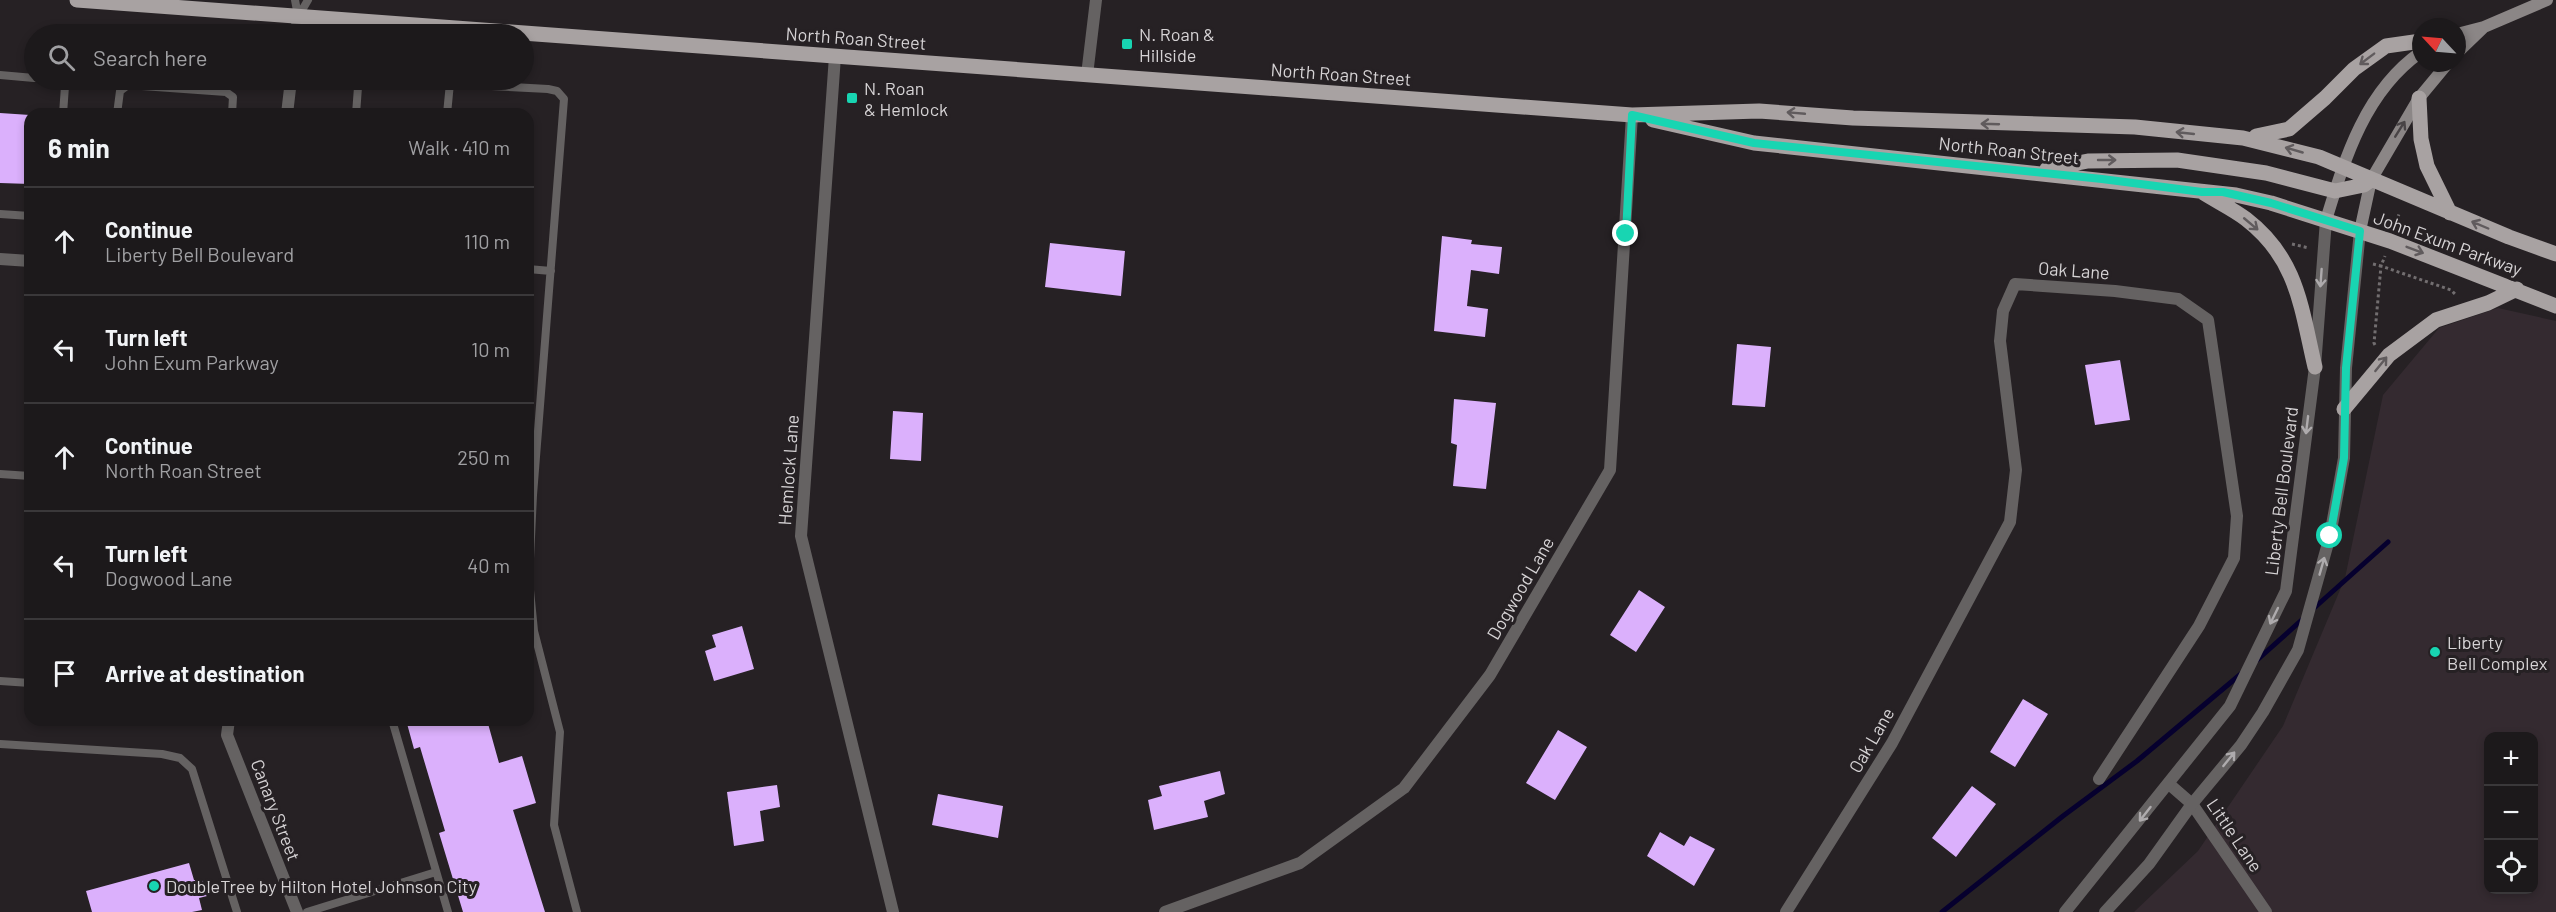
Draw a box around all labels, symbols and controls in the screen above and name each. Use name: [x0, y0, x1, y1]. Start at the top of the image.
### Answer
north arrow: [2412, 18, 2466, 72]
street label: North Roan Street: [785, 22, 927, 54]
place label: N. Roan & Hillside: [1139, 23, 1215, 66]
search box: [24, 24, 534, 90]
marker: N. Roan & Hillside: [1120, 37, 1134, 51]
icon: search: [45, 41, 78, 74]
text: Search here: [93, 44, 207, 70]
one-way arrow: [2359, 52, 2375, 65]
street label: North Roan Street: [1270, 58, 1412, 90]
place label: N. Roan & Hemlock: [864, 77, 948, 120]
marker: N. Roan & Hemlock: [845, 91, 859, 105]
one-way arrow: [1786, 108, 1806, 119]
one-way arrow: [1981, 118, 2001, 129]
one-way arrow: [2394, 121, 2406, 138]
one-way arrow: [2175, 127, 2195, 138]
text: 6 min: [48, 132, 110, 163]
street label: North Roan Street: [1938, 132, 2080, 168]
text: Walk · 410 m: [408, 135, 510, 159]
one-way arrow: [2285, 144, 2304, 155]
one-way arrow: [2097, 154, 2117, 166]
street label: John Exum Parkway: [2371, 206, 2525, 280]
text: Continue: [105, 216, 193, 242]
one-way arrow: [2243, 217, 2259, 230]
one-way arrow: [2471, 219, 2489, 230]
route end: [1612, 220, 1638, 246]
icon: ahead: [48, 225, 81, 258]
text: 110 m: [464, 229, 510, 253]
text: Liberty Bell Boulevard: [105, 242, 294, 266]
one-way arrow: [2405, 245, 2424, 256]
street label: Oak Lane: [2038, 257, 2110, 283]
one-way arrow: [2315, 268, 2326, 288]
text: Turn left: [105, 324, 188, 350]
icon: left: [48, 333, 81, 366]
text: 10 m: [471, 337, 510, 361]
text: John Exum Parkway: [105, 350, 279, 374]
one-way arrow: [2375, 356, 2388, 372]
street label: Liberty Bell Boulevard: [2260, 405, 2302, 577]
street label: Hemlock Lane: [773, 414, 803, 526]
one-way arrow: [2302, 415, 2313, 435]
text: Continue: [105, 432, 193, 458]
icon: ahead: [48, 441, 81, 474]
text: 250 m: [457, 445, 510, 469]
text: North Roan Street: [105, 458, 262, 482]
route start: [2316, 522, 2342, 548]
street label: Dogwood Lane: [1482, 533, 1558, 643]
text: Turn left: [105, 540, 188, 566]
icon: left: [48, 549, 81, 582]
text: 40 m: [467, 553, 510, 577]
one-way arrow: [2316, 557, 2328, 576]
text: Dogwood Lane: [105, 566, 233, 590]
one-way arrow: [2268, 607, 2279, 625]
place label: Liberty Bell Complex: [2447, 631, 2548, 674]
marker: Liberty Bell Complex: [2428, 645, 2442, 659]
icon: arrive: [48, 657, 81, 690]
text: Arrive at destination: [105, 660, 304, 686]
street label: Oak Lane: [1844, 704, 1898, 776]
map controls: [2484, 732, 2538, 894]
button: +: [2484, 732, 2538, 786]
one-way arrow: [2223, 751, 2236, 767]
street label: Canary Street: [247, 756, 305, 864]
button: −: [2484, 786, 2538, 840]
street label: Little Lane: [2202, 794, 2268, 876]
one-way arrow: [2139, 805, 2152, 821]
button: locate: [2484, 840, 2538, 894]
place label: DoubleTree by Hilton Hotel Johnson City: [166, 875, 477, 897]
marker: DoubleTree by Hilton Hotel Johnson City: [147, 879, 161, 893]

